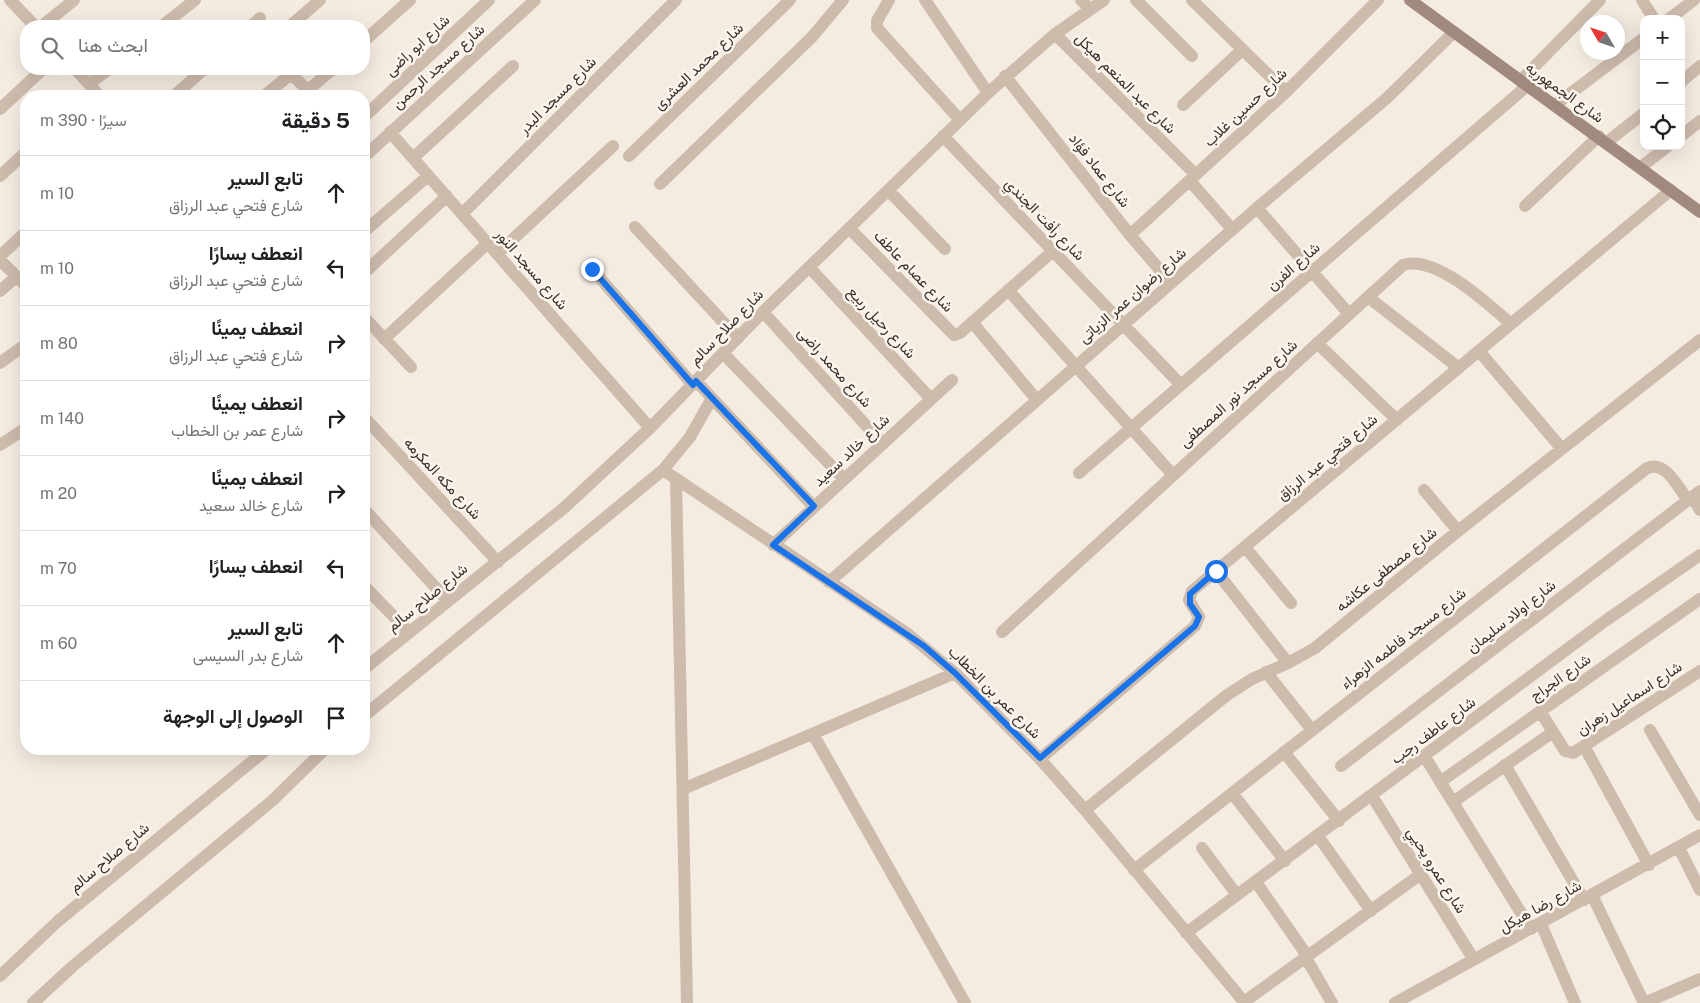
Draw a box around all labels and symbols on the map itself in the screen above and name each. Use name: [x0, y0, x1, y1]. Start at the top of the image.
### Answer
street label: شارع ابو راضى: [381, 11, 455, 81]
north arrow: [1580, 15, 1625, 60]
street label: شارع محمد العشرى: [650, 19, 748, 115]
street label: شارع مسجد الرحمن: [388, 20, 490, 114]
street label: شارع عبد المنعم هيكل: [1070, 29, 1180, 139]
street label: شارع مسجد البدر: [514, 53, 601, 140]
street label: شارع الجمهوريه: [1521, 58, 1607, 128]
street label: شارع حسين غلاب: [1200, 64, 1292, 152]
street label: شارع عماد فؤاد: [1063, 130, 1134, 212]
street label: شارع رأفت الجندي: [998, 174, 1089, 267]
street label: شارع مسجد النور: [490, 225, 572, 315]
street label: شارع عصام عاطف: [869, 227, 957, 317]
street label: شارع الفرن: [1263, 238, 1325, 296]
street label: شارع رضوان عمر الزياتى: [1075, 244, 1191, 349]
route end: [581, 258, 604, 281]
street label: شارع رحيل ربيع: [842, 283, 920, 364]
street label: شارع صلاح سالم: [686, 285, 769, 370]
street label: شارع محمد راضى: [792, 323, 876, 413]
street label: شارع مسجد نور المصطفى: [1176, 335, 1303, 453]
street label: شارع خالد سعيد: [810, 410, 895, 492]
street label: شارع فتحي عبد الرزاق: [1273, 410, 1384, 508]
street label: شارع مكه المكرمه: [399, 434, 485, 524]
street label: شارع مصطفى عكاشه: [1332, 523, 1442, 617]
street label: شارع صلاح سالم: [383, 559, 473, 637]
route start: [1205, 560, 1228, 583]
street label: شارع اولاد سليمان: [1463, 576, 1561, 658]
street label: شارع مسجد فاطمه الزهراء: [1337, 584, 1471, 694]
street label: شارع عمر بن الخطاب: [943, 642, 1045, 744]
street label: شارع الجراج: [1526, 650, 1595, 707]
street label: شارع اسماعيل زهران: [1573, 658, 1687, 741]
street label: شارع عاطف رجب: [1388, 693, 1480, 770]
street label: شارع صلاح سالم: [66, 819, 154, 898]
street label: شارع عمرو يحيي: [1400, 824, 1470, 919]
street label: شارع رضا هيكل: [1496, 876, 1586, 938]

